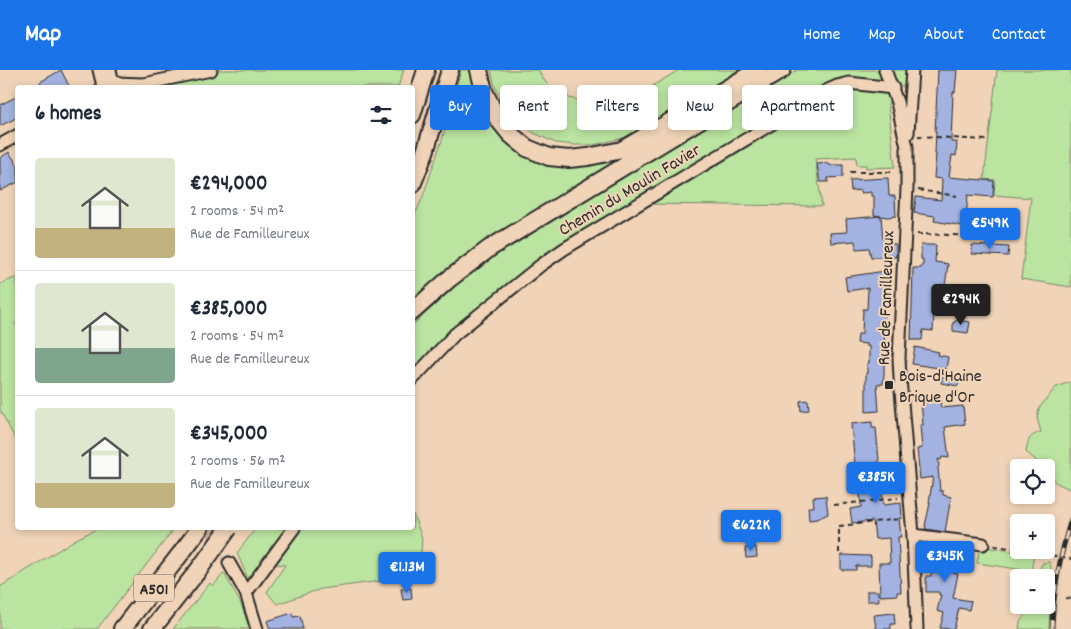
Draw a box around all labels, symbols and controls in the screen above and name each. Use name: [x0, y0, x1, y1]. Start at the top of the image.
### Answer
text: Map: [25, 18, 61, 52]
text: Home: [803, 23, 840, 48]
text: Map: [868, 23, 896, 48]
text: About: [924, 23, 964, 48]
text: Contact: [992, 23, 1046, 48]
chip: Buy: [430, 85, 490, 130]
chip: Rent: [500, 85, 567, 130]
chip: Filters: [577, 85, 658, 130]
chip: New: [668, 85, 732, 130]
chip: Apartment: [742, 85, 853, 130]
text: 6 homes: [35, 100, 102, 130]
icon: filters: [367, 101, 395, 129]
street label: Chemin du Moulin Favier: [555, 139, 706, 243]
text: €294,000: [190, 170, 268, 200]
icon: home: [75, 178, 135, 238]
text: 2 rooms · 54 m²: [190, 200, 284, 223]
pin: €549K: [955, 208, 1025, 250]
text: €549K: [971, 212, 1009, 235]
text: Rue de Familleureux: [190, 223, 310, 246]
street label: Rue de Familleureux: [873, 230, 902, 366]
pin: €294K: [926, 284, 996, 326]
text: €294K: [942, 288, 980, 311]
text: €385,000: [190, 295, 268, 325]
icon: home: [75, 303, 135, 363]
text: 2 rooms · 54 m²: [190, 325, 284, 348]
text: Rue de Familleureux: [190, 348, 310, 371]
place label: Bois-d'Haine Brique d'Or: [899, 365, 982, 411]
marker: Bois-d'Haine Brique d'Or: [883, 379, 895, 391]
text: €345,000: [190, 420, 268, 450]
icon: home: [75, 428, 135, 488]
text: 2 rooms · 56 m²: [190, 450, 285, 473]
map controls: [1010, 459, 1055, 614]
button: locate: [1010, 459, 1055, 504]
pin: €385K: [841, 462, 911, 504]
text: €385K: [857, 466, 895, 489]
text: Rue de Familleureux: [190, 473, 310, 496]
pin: €622K: [716, 510, 786, 552]
text: €622K: [732, 514, 770, 537]
button: +: [1010, 514, 1055, 559]
pin: €345K: [910, 540, 980, 583]
text: €345K: [926, 545, 964, 568]
pin: €1.13M: [366, 552, 448, 594]
text: €1.13M: [389, 556, 425, 579]
button: −: [1010, 569, 1055, 614]
road number: A501: [134, 574, 174, 602]

